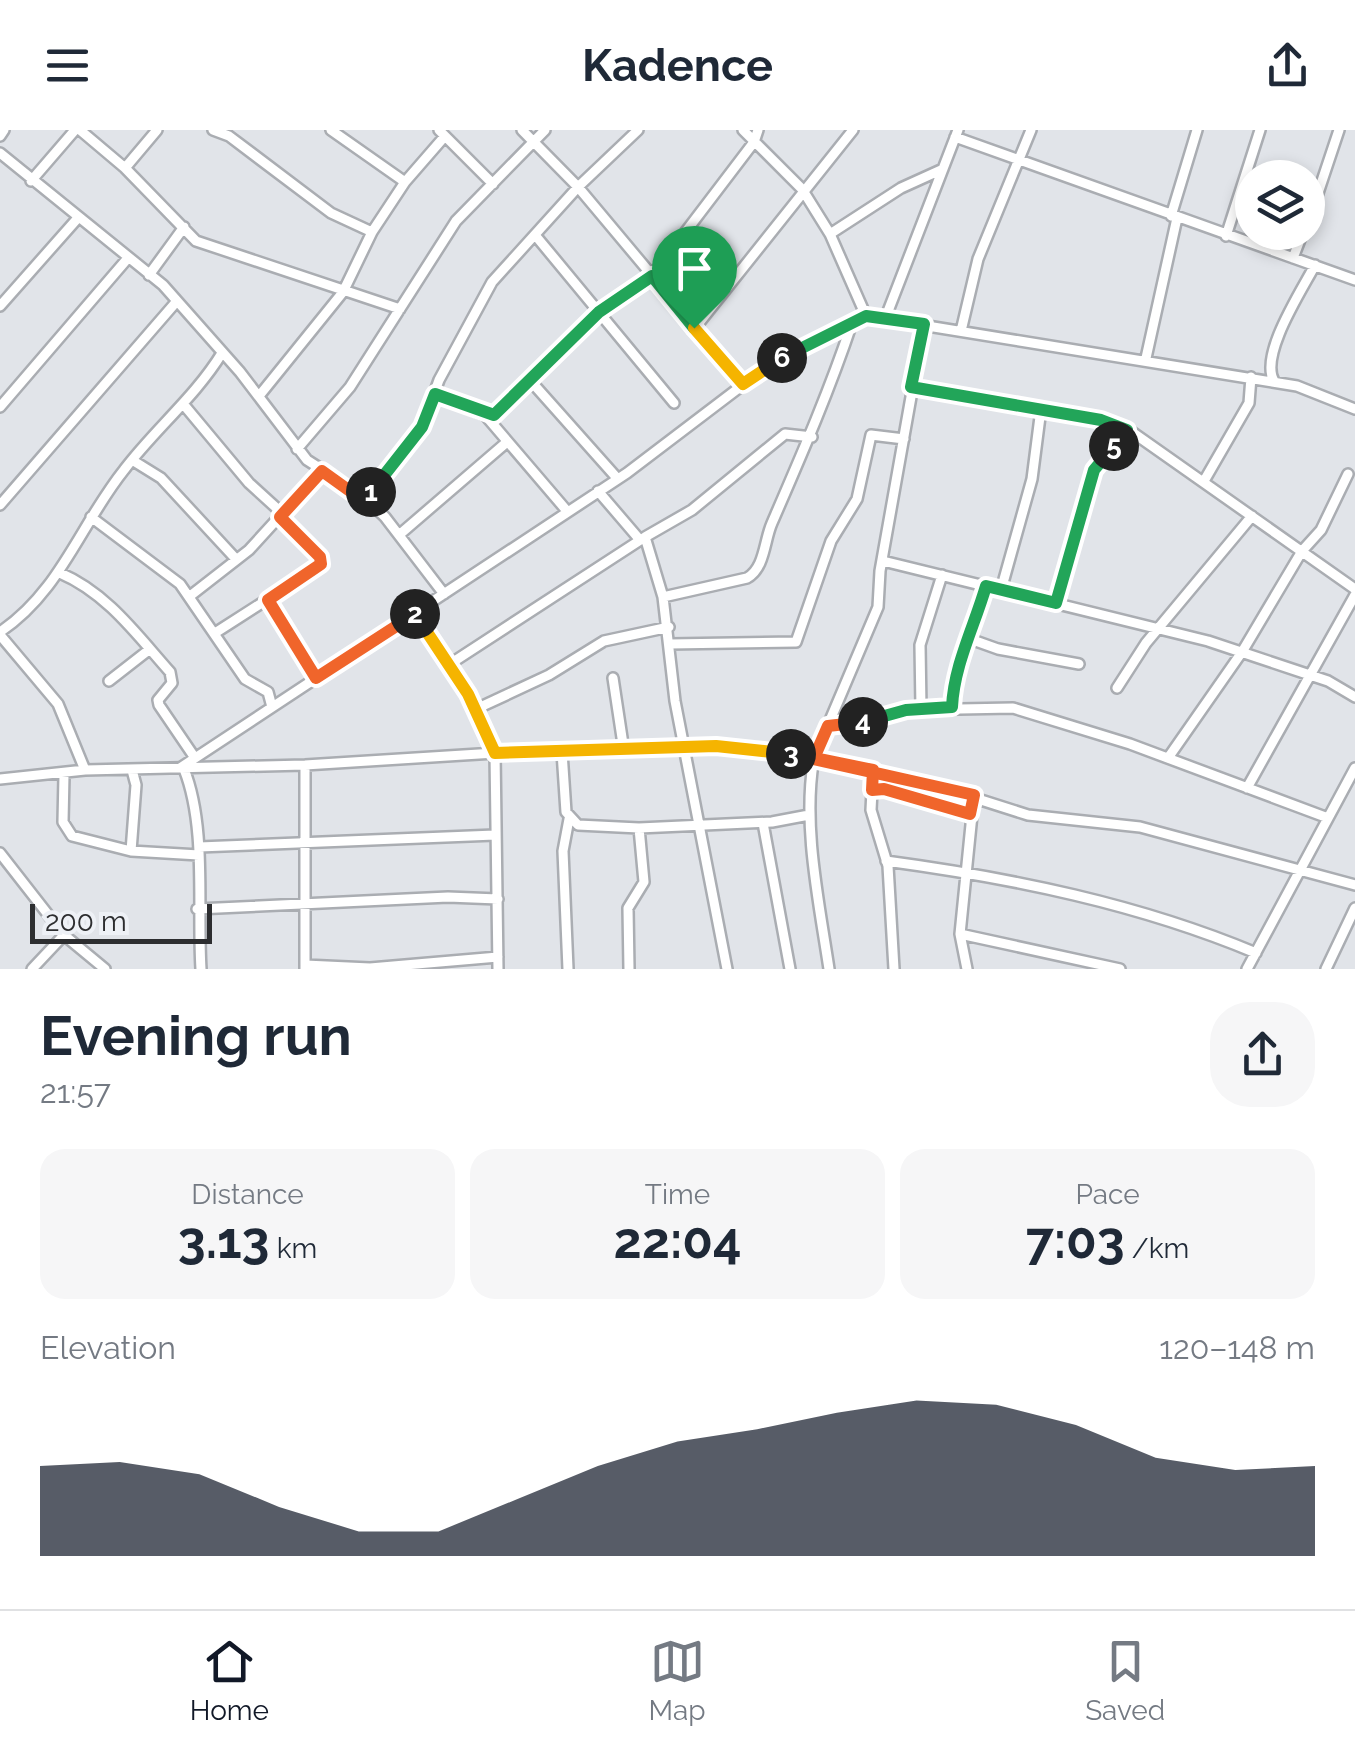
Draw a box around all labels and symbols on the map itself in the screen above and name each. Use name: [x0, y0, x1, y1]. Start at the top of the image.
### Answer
pin: [652, 226, 737, 329]
pin: 6: [757, 333, 807, 383]
pin: 5: [1089, 421, 1139, 471]
pin: 1: [346, 467, 396, 517]
pin: 2: [390, 589, 440, 639]
pin: 4: [838, 697, 888, 747]
pin: 3: [766, 729, 816, 779]
scale bar: [30, 899, 212, 944]

